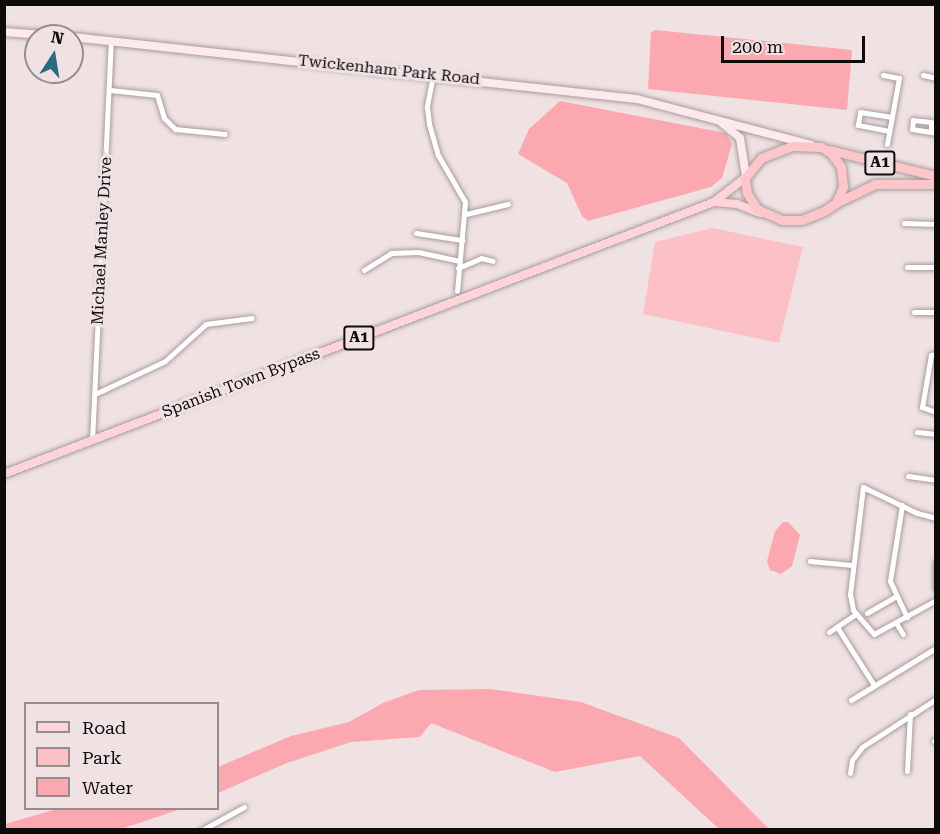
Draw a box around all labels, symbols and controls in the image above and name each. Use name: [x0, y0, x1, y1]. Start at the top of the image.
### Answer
north arrow: [24, 24, 84, 84]
scale bar: [724, 24, 868, 62]
text: N: [49, 27, 65, 48]
text: 200 m: [732, 36, 783, 57]
street label: Twickenham Park Road: [297, 51, 481, 89]
road number: A1: [864, 151, 896, 175]
street label: Michael Manley Drive: [88, 156, 116, 326]
road number: A1: [342, 326, 376, 350]
street label: Spanish Town Bypass: [159, 344, 323, 422]
legend: [24, 702, 219, 810]
text: Road: [82, 717, 126, 738]
text: Park: [82, 747, 122, 768]
text: Water: [82, 777, 133, 798]

